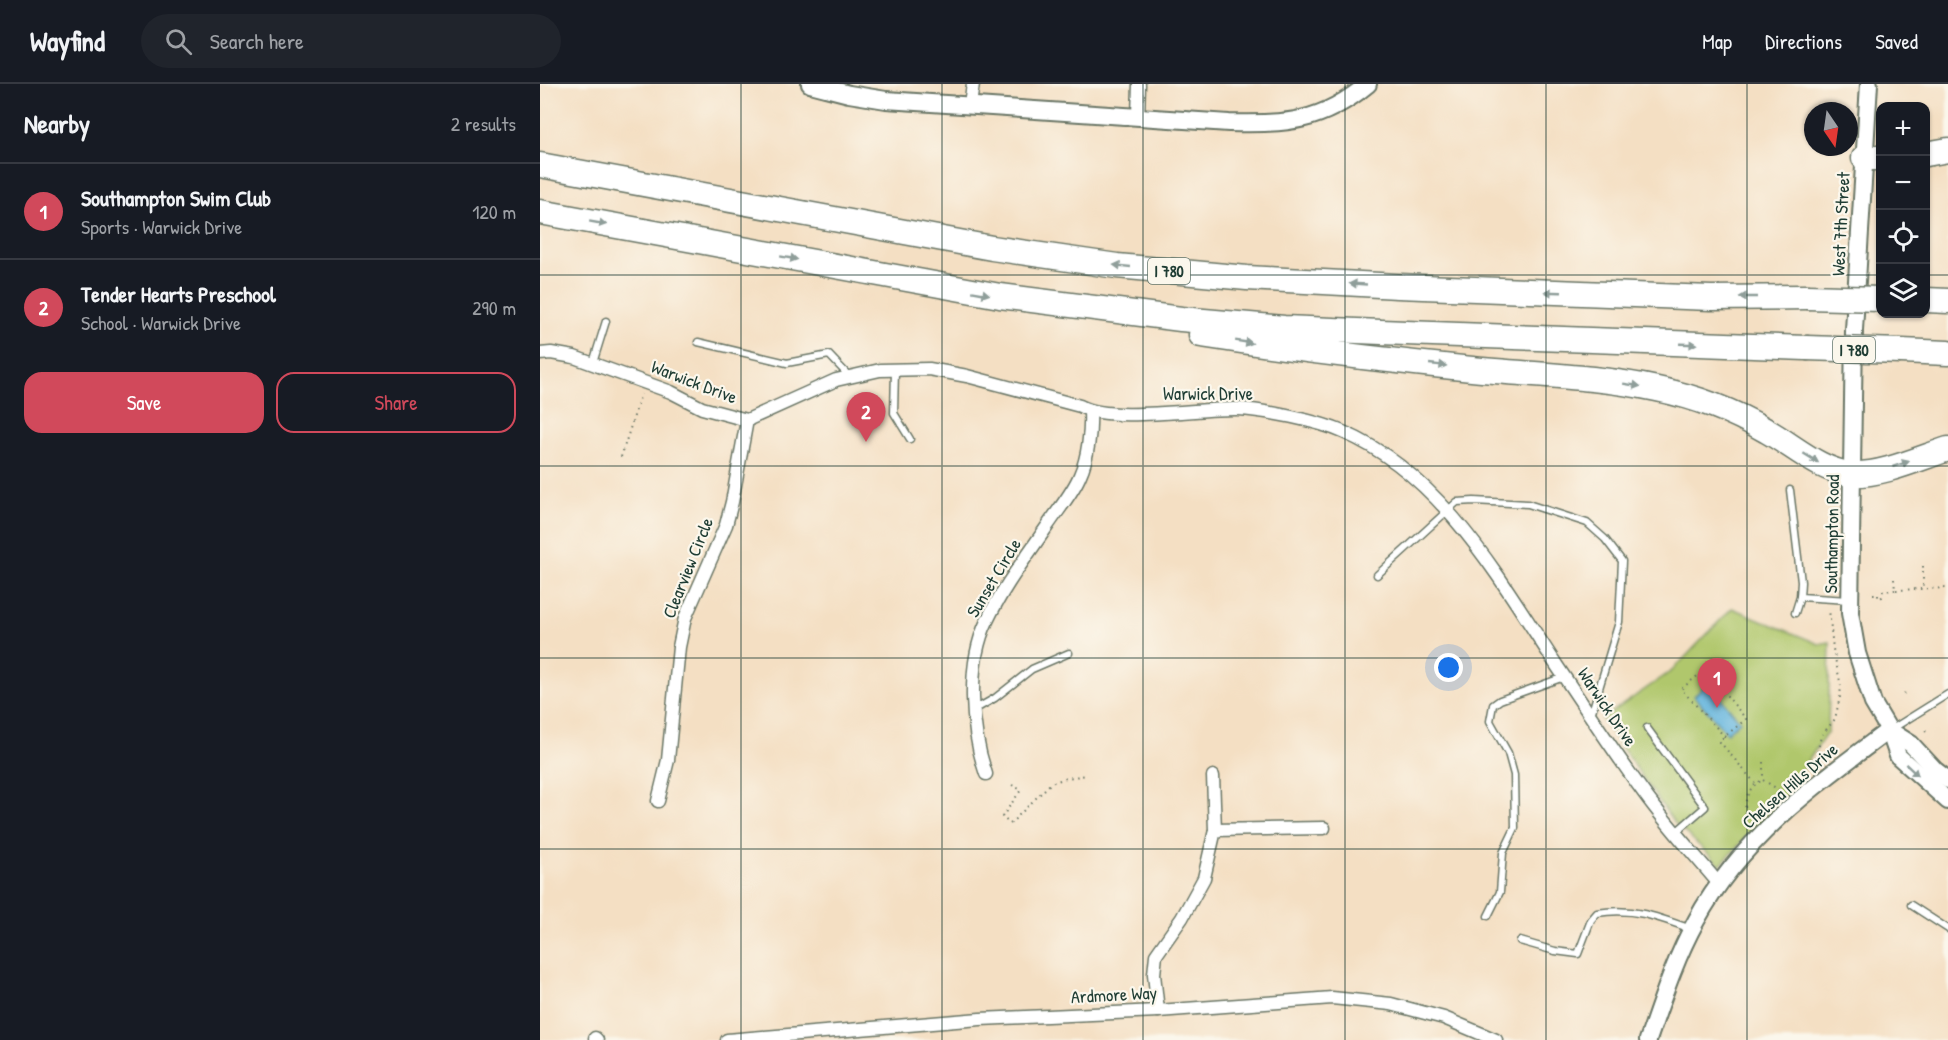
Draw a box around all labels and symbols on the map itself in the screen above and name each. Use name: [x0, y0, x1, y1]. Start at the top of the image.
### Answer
north arrow: [1804, 102, 1858, 156]
street label: West 7th Street: [1825, 170, 1856, 277]
one-way arrow: [588, 219, 607, 228]
one-way arrow: [780, 254, 799, 263]
road number: I 780: [1148, 258, 1190, 284]
one-way arrow: [1113, 262, 1132, 271]
one-way arrow: [1349, 280, 1368, 289]
one-way arrow: [1544, 287, 1563, 297]
one-way arrow: [972, 288, 991, 297]
one-way arrow: [1739, 293, 1758, 302]
road number: I 780: [1833, 337, 1875, 363]
one-way arrow: [1235, 338, 1254, 347]
one-way arrow: [1678, 339, 1697, 348]
street label: Warwick Drive: [648, 354, 741, 409]
one-way arrow: [1428, 360, 1447, 370]
one-way arrow: [1622, 380, 1641, 389]
street label: Warwick Drive: [1163, 381, 1253, 406]
pin: 2: [846, 392, 886, 442]
one-way arrow: [1802, 452, 1819, 463]
one-way arrow: [1892, 459, 1910, 468]
street label: Southampton Road: [1818, 474, 1845, 594]
street label: Clearview Circle: [656, 514, 719, 622]
street label: Sunset Circle: [960, 534, 1027, 622]
your location: [1434, 653, 1463, 682]
pin: 1: [1698, 658, 1736, 708]
street label: Warwick Drive: [1572, 662, 1643, 751]
street label: Chelsea Hills Drive: [1736, 737, 1843, 834]
one-way arrow: [1905, 763, 1920, 777]
street label: Ardmore Way: [1070, 980, 1158, 1009]

